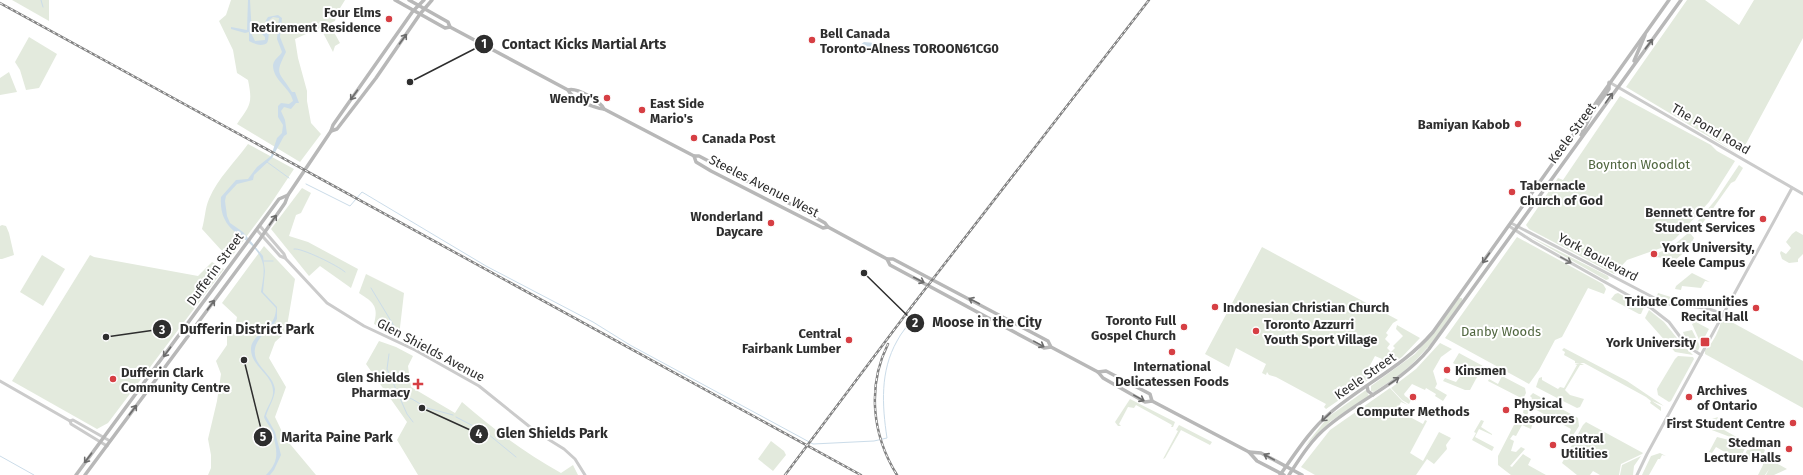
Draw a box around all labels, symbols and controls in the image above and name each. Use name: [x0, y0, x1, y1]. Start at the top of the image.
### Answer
place label: Four Elms Retirement Residence: [251, 5, 382, 35]
marker: Four Elms Retirement Residence: [384, 14, 394, 24]
place label: Bell Canada Toronto-Alness TOROON61CG0: [820, 26, 999, 56]
callout: Contact Kicks Martial Arts: [474, 31, 674, 57]
one-way arrow: [399, 33, 407, 44]
marker: Bell Canada Toronto-Alness TOROON61CG0: [807, 35, 817, 45]
text: Contact Kicks Martial Arts: [502, 36, 666, 53]
text: 1: [481, 37, 487, 51]
one-way arrow: [1644, 39, 1653, 50]
one-way arrow: [350, 89, 358, 100]
place label: Wendy's: [550, 91, 600, 106]
marker: Wendy's: [602, 93, 612, 103]
one-way arrow: [1605, 93, 1613, 104]
place label: East Side Mario's: [650, 96, 704, 126]
street label: Keele Street: [1545, 100, 1599, 166]
street label: The Pond Road: [1669, 100, 1753, 158]
marker: East Side Mario's: [637, 105, 647, 115]
place label: Bamiyan Kabob: [1418, 117, 1510, 132]
marker: Bamiyan Kabob: [1513, 119, 1523, 129]
place label: Canada Post: [702, 131, 776, 146]
marker: Canada Post: [689, 133, 699, 143]
street label: Steeles Avenue West: [707, 152, 822, 220]
park label: Boynton Woodlot: [1588, 157, 1690, 172]
place label: Tabernacle Church of God: [1520, 178, 1603, 208]
marker: Tabernacle Church of God: [1507, 187, 1517, 197]
place label: Bennett Centre for Student Services: [1645, 205, 1756, 235]
place label: Wonderland Daycare: [691, 209, 763, 239]
marker: Bennett Centre for Student Services: [1758, 214, 1768, 224]
one-way arrow: [269, 215, 278, 226]
marker: Wonderland Daycare: [766, 218, 776, 228]
street label: Dufferin Street: [183, 229, 247, 308]
street label: York Boulevard: [1555, 230, 1641, 284]
place label: York University, Keele Campus: [1661, 240, 1755, 270]
marker: York University, Keele Campus: [1649, 249, 1659, 259]
one-way arrow: [1482, 252, 1490, 263]
one-way arrow: [1560, 257, 1572, 265]
one-way arrow: [913, 276, 925, 284]
place label: Tribute Communities Recital Hall: [1625, 294, 1749, 324]
one-way arrow: [968, 297, 980, 304]
one-way arrow: [206, 300, 215, 311]
place label: Indonesian Christian Church: [1223, 300, 1389, 315]
marker: Indonesian Christian Church: [1210, 302, 1220, 312]
marker: Tribute Communities Recital Hall: [1751, 303, 1761, 313]
callout: Moose in the City: [905, 310, 1050, 336]
place label: Toronto Full Gospel Church: [1091, 313, 1176, 343]
text: Moose in the City: [932, 314, 1043, 331]
street label: Glen Shields Avenue: [375, 315, 487, 385]
callout: Dufferin District Park: [152, 316, 322, 342]
text: 2: [912, 316, 918, 330]
place label: Toronto Azzurri Youth Sport Village: [1263, 317, 1377, 347]
text: Dufferin District Park: [180, 321, 315, 338]
marker: Toronto Full Gospel Church: [1179, 322, 1189, 332]
text: 3: [158, 323, 165, 337]
park label: Danby Woods: [1461, 324, 1541, 339]
place label: Central Fairbank Lumber: [742, 326, 842, 356]
marker: Toronto Azzurri Youth Sport Village: [1251, 326, 1261, 336]
marker: Central Fairbank Lumber: [844, 335, 854, 345]
place label: York University: [1605, 335, 1696, 350]
marker: York University: [1699, 336, 1711, 348]
one-way arrow: [1033, 341, 1045, 349]
one-way arrow: [163, 346, 171, 357]
marker: International Delicatessen Foods: [1167, 347, 1177, 357]
street label: Keele Street: [1332, 349, 1399, 403]
place label: International Delicatessen Foods: [1115, 359, 1230, 389]
place label: Kinsmen: [1455, 363, 1506, 378]
place label: Dufferin Clark Community Centre: [121, 365, 230, 395]
marker: Kinsmen: [1442, 365, 1452, 375]
place label: Glen Shields Pharmacy: [336, 370, 411, 400]
marker: Dufferin Clark Community Centre: [108, 374, 118, 384]
one-way arrow: [1389, 377, 1400, 385]
marker: Glen Shields Pharmacy: [413, 379, 423, 389]
place label: Archives of Ontario: [1696, 383, 1758, 413]
marker: Computer Methods: [1408, 392, 1418, 402]
marker: Archives of Ontario: [1684, 392, 1694, 402]
one-way arrow: [1133, 395, 1145, 403]
place label: Physical Resources: [1514, 396, 1575, 426]
one-way arrow: [129, 404, 137, 415]
place label: Computer Methods: [1357, 404, 1470, 419]
marker: Physical Resources: [1501, 405, 1511, 415]
one-way arrow: [1321, 412, 1331, 422]
place label: First Student Centre: [1667, 416, 1785, 431]
marker: First Student Centre: [1788, 418, 1798, 428]
callout: Glen Shields Park: [469, 421, 616, 447]
callout: Marita Paine Park: [253, 424, 400, 450]
text: Glen Shields Park: [496, 425, 608, 442]
text: 4: [476, 427, 483, 441]
text: Marita Paine Park: [281, 429, 393, 446]
text: 5: [260, 430, 267, 444]
place label: Central Utilities: [1561, 431, 1609, 461]
place label: Stedman Lecture Halls: [1704, 435, 1782, 465]
marker: Central Utilities: [1548, 440, 1558, 450]
marker: Stedman Lecture Halls: [1784, 444, 1794, 454]
one-way arrow: [1263, 452, 1275, 460]
one-way arrow: [84, 453, 92, 464]

